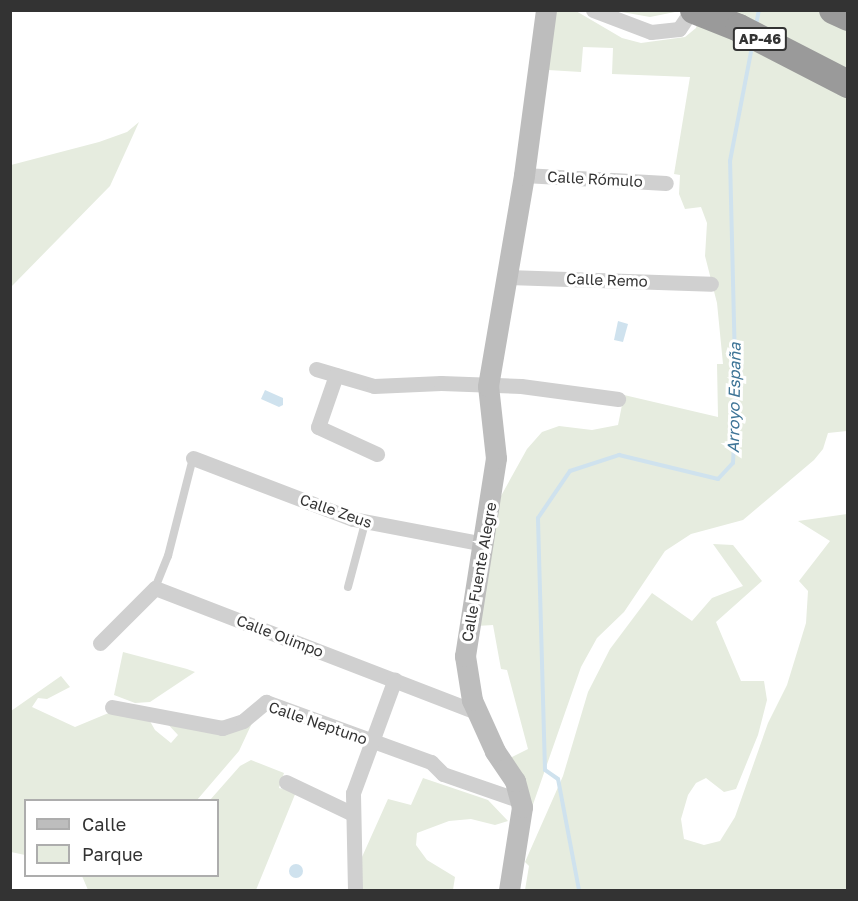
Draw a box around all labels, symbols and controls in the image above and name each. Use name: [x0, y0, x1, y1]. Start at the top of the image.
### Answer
road number: AP-46: [732, 28, 789, 50]
street label: Calle Rómulo: [547, 168, 643, 190]
street label: Calle Remo: [566, 270, 648, 290]
water label: Arroyo España: [723, 343, 745, 453]
street label: Calle Zeus: [298, 490, 374, 532]
street label: Calle Fuente Alegre: [458, 501, 500, 643]
street label: Calle Olimpo: [234, 611, 326, 661]
street label: Calle Neptuno: [266, 698, 370, 748]
legend: [24, 799, 219, 877]
text: Calle: [82, 813, 126, 835]
text: Parque: [82, 843, 143, 865]

